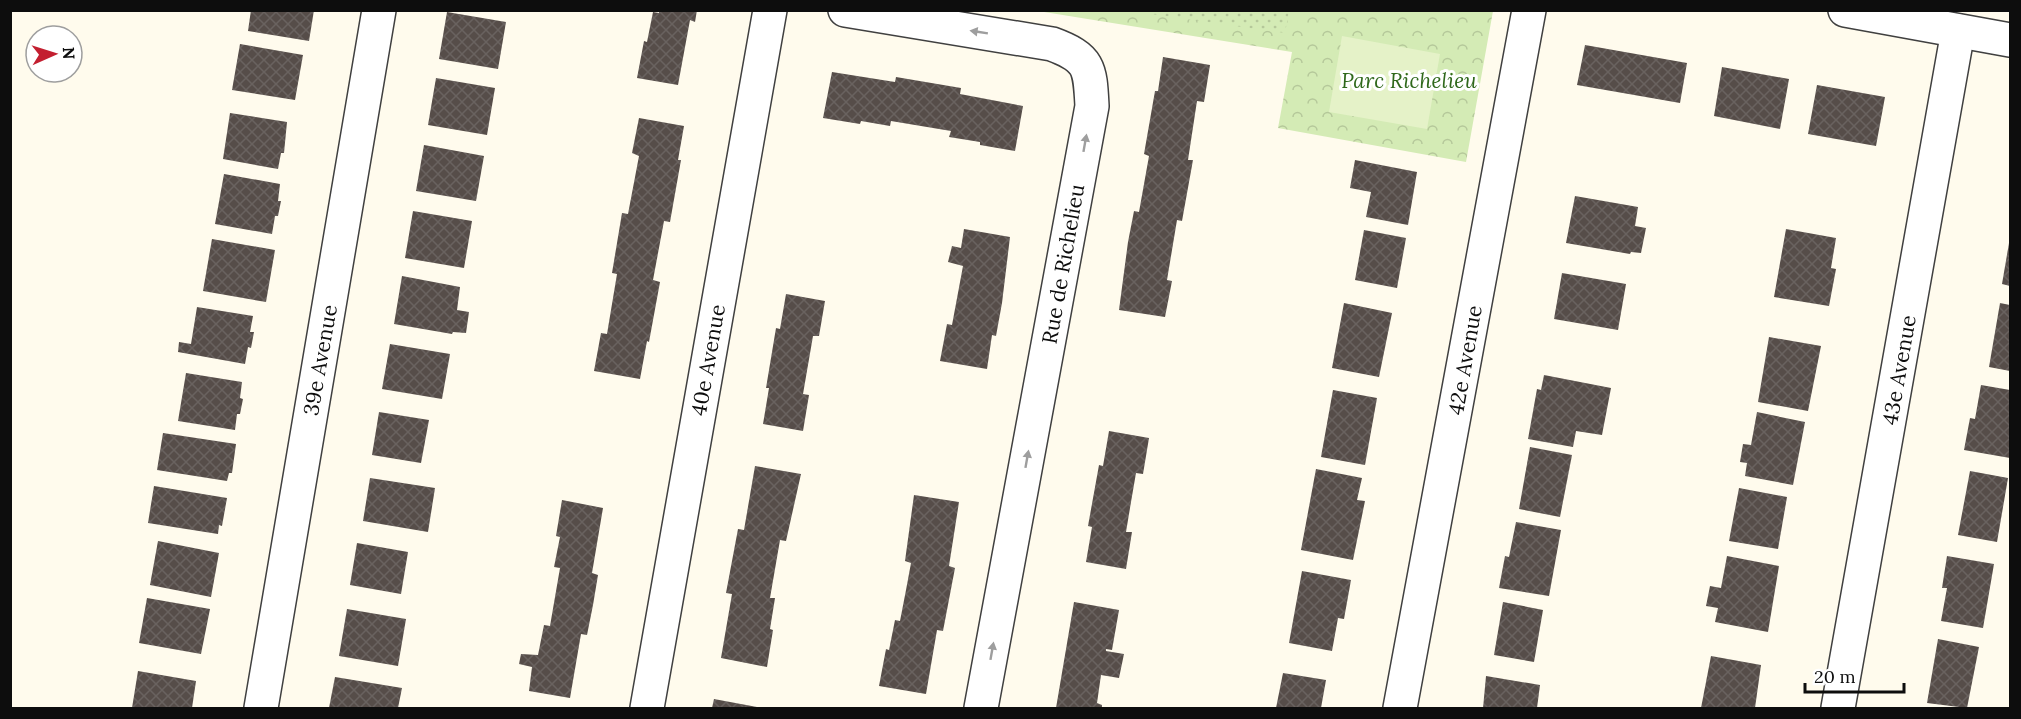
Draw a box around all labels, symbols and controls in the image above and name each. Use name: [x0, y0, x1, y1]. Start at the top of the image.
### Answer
north arrow: [24, 24, 84, 84]
one-way arrow: [969, 27, 988, 36]
text: N: [59, 47, 79, 60]
park label: Parc Richelieu: [1341, 67, 1477, 94]
one-way arrow: [1081, 134, 1090, 153]
street label: Rue de Richelieu: [1036, 182, 1090, 346]
street label: 39e Avenue: [297, 302, 343, 418]
street label: 40e Avenue: [685, 302, 731, 418]
street label: 42e Avenue: [1442, 303, 1488, 417]
street label: 43e Avenue: [1876, 313, 1922, 427]
one-way arrow: [1023, 449, 1032, 468]
one-way arrow: [988, 641, 997, 660]
scale bar: [1805, 656, 1904, 694]
text: 20 m: [1814, 665, 1856, 688]

